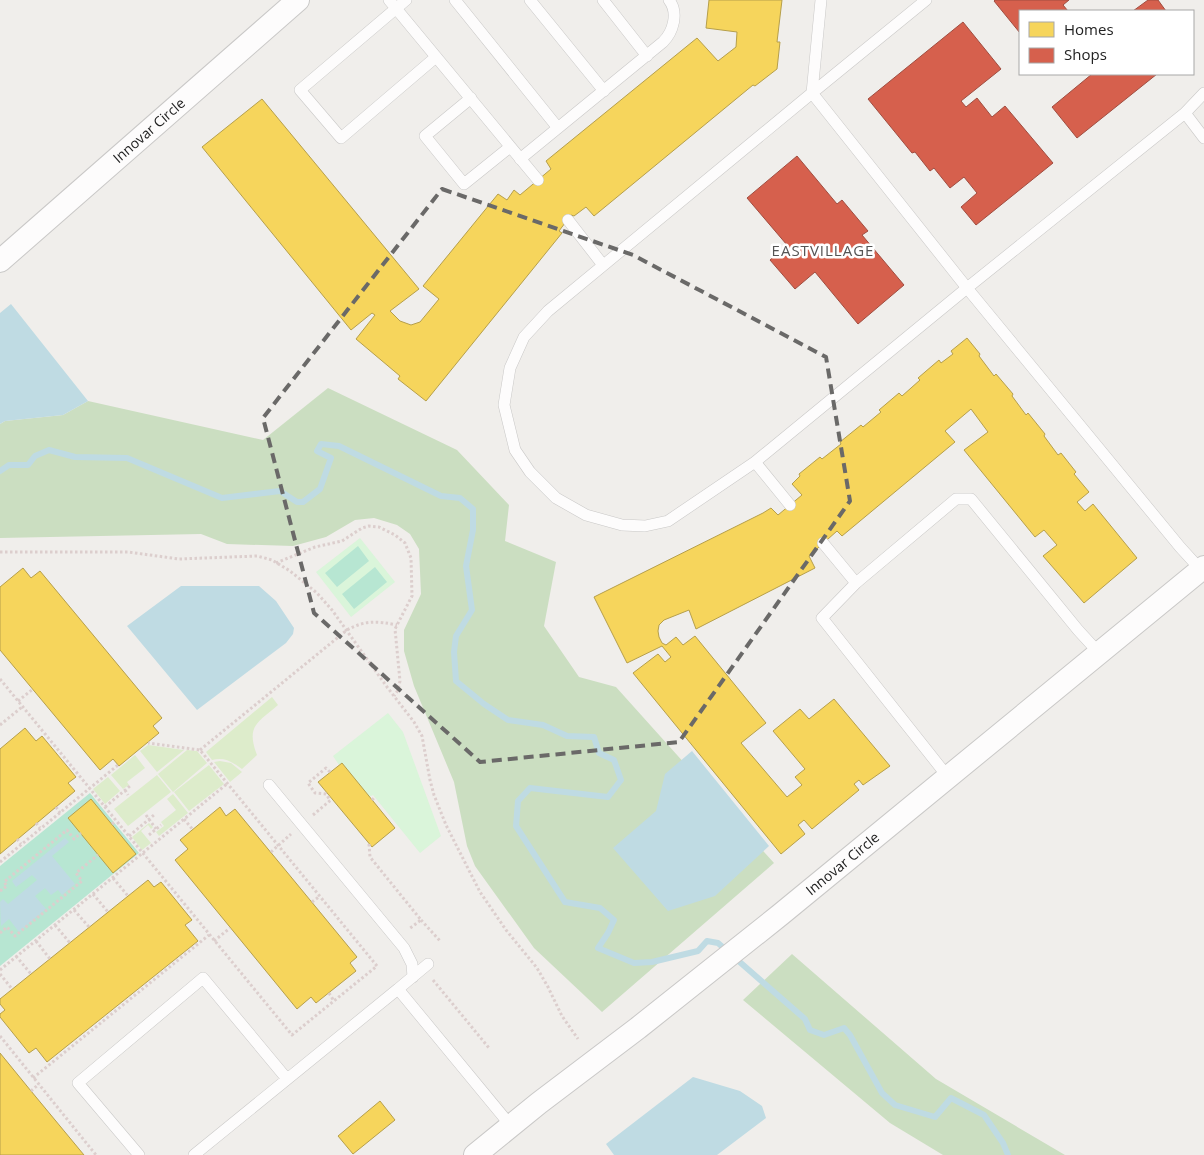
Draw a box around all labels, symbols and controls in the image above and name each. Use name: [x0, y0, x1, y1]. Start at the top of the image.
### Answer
legend: [1019, 10, 1194, 75]
text: Homes: [1064, 19, 1114, 39]
text: Shops: [1064, 44, 1107, 64]
street label: Innovar Circle: [109, 93, 189, 167]
district label: EASTVILLAGE: [772, 240, 874, 260]
street label: Innovar Circle: [801, 827, 883, 899]

